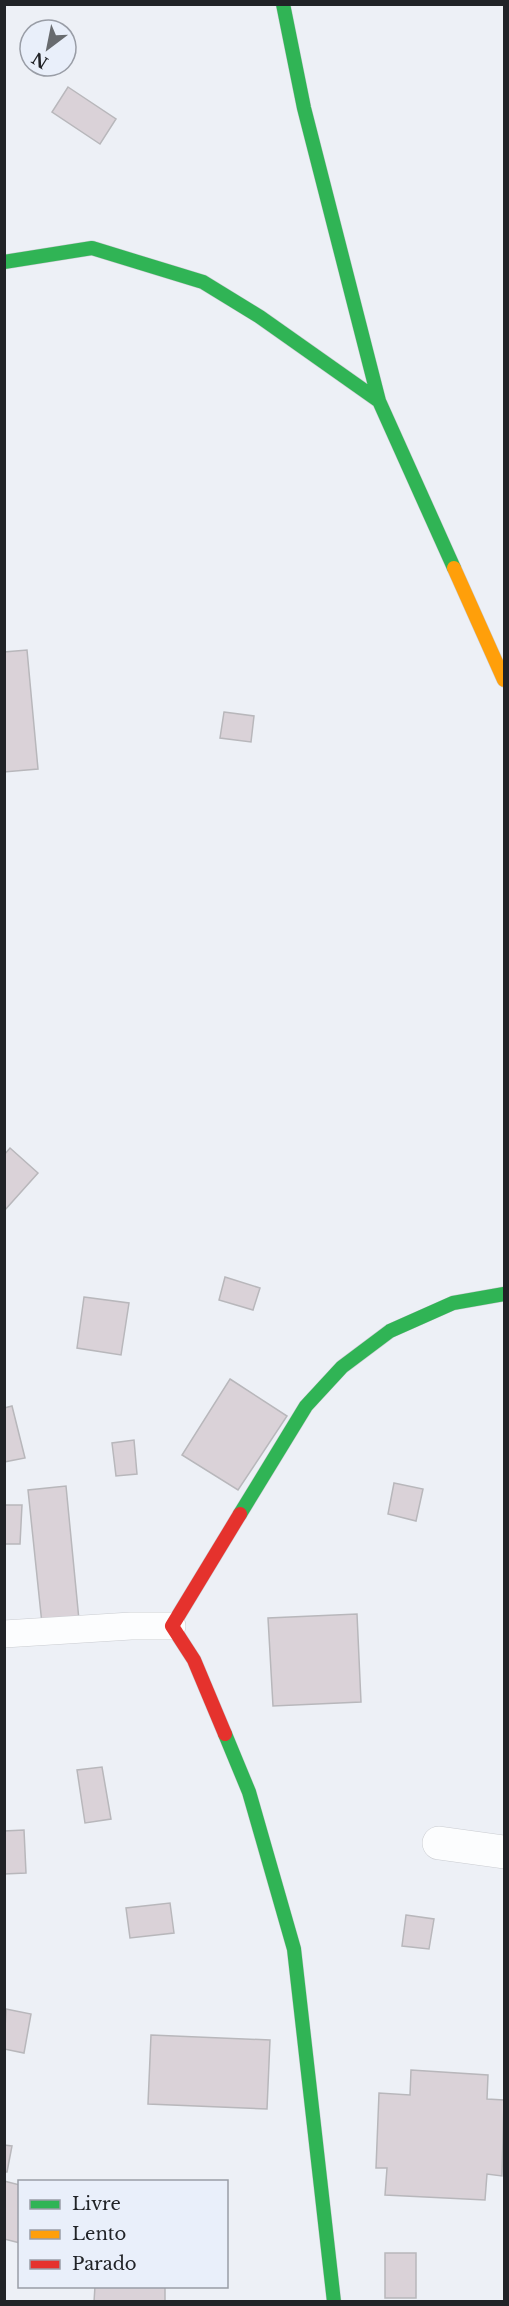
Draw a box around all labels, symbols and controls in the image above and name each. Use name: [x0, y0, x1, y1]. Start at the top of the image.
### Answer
north arrow: [18, 18, 78, 78]
text: N: [28, 48, 52, 73]
legend: [18, 2180, 228, 2288]
text: Livre: [72, 2193, 121, 2215]
text: Lento: [72, 2223, 126, 2245]
text: Parado: [72, 2253, 137, 2275]

